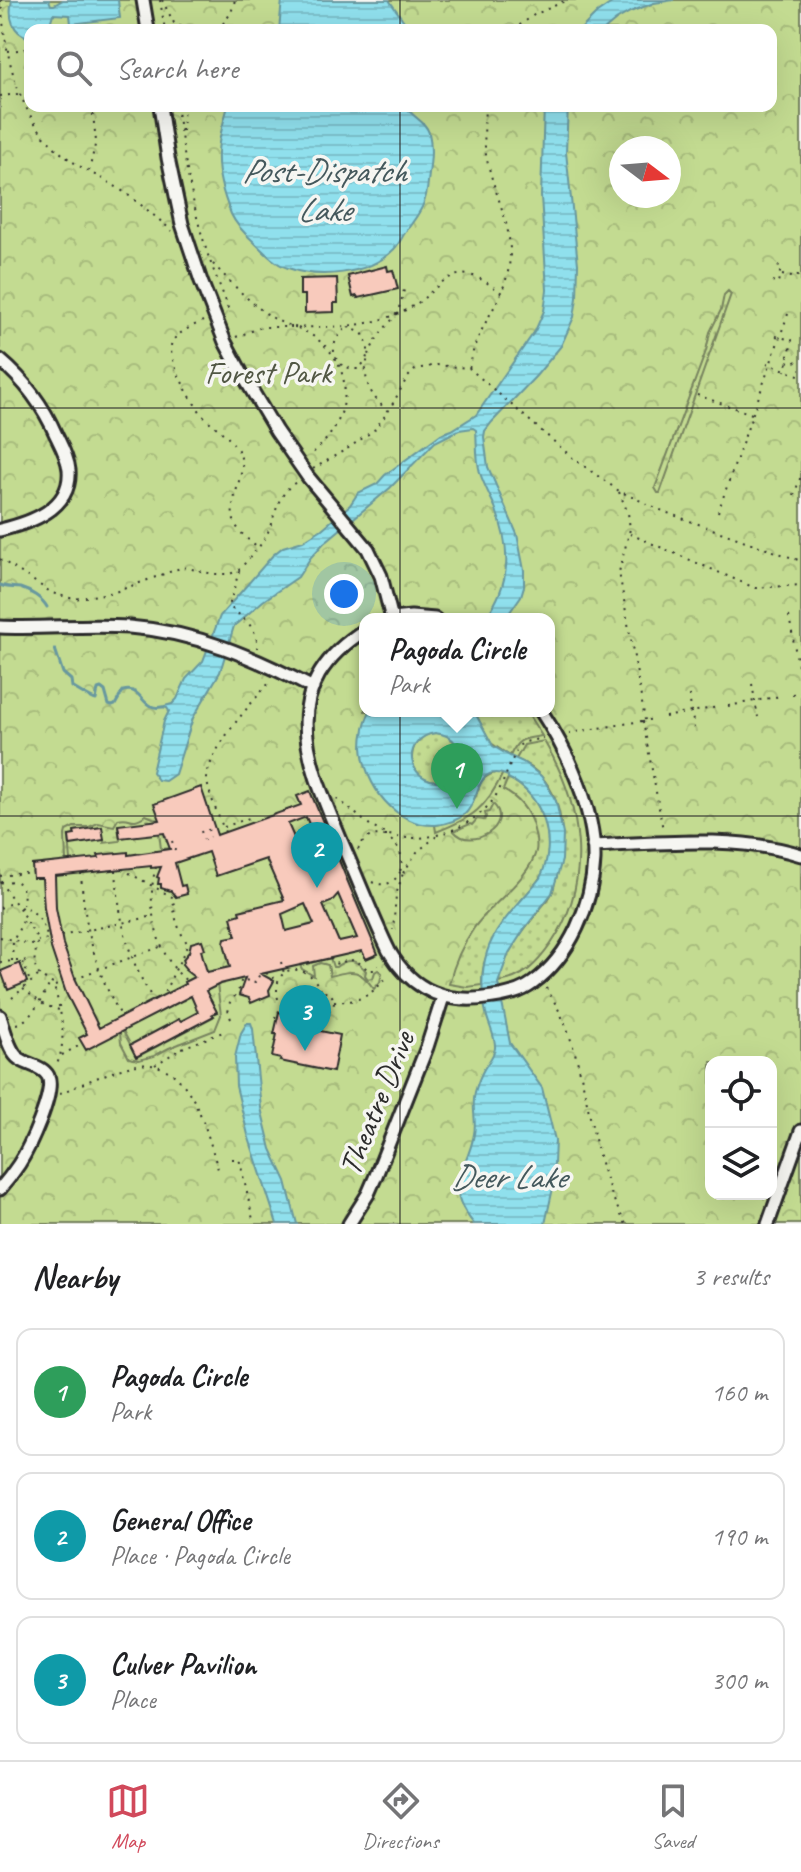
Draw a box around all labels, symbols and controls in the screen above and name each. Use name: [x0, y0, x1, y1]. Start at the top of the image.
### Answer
search box: [24, 24, 777, 112]
icon: search: [52, 46, 96, 90]
text: Search here: [116, 49, 238, 87]
north arrow: [609, 136, 681, 208]
water label: Post-Dispatch Lake: [242, 149, 409, 231]
park label: Forest Park: [205, 352, 333, 393]
your location: [324, 574, 364, 614]
popup: [359, 613, 555, 717]
text: Pagoda Circle: [388, 630, 526, 668]
text: Park: [388, 668, 430, 701]
pin: 1: [431, 743, 483, 809]
pin: 2: [291, 822, 343, 888]
pin: 3: [279, 985, 331, 1051]
street label: Theatre Drive: [329, 1023, 425, 1181]
map controls: [705, 1056, 777, 1200]
button: locate: [705, 1056, 777, 1128]
button: layers: [705, 1128, 777, 1200]
water label: Deer Lake: [451, 1155, 570, 1198]
text: Nearby: [32, 1255, 118, 1298]
text: 3 results: [693, 1260, 769, 1293]
text: Pagoda Circle: [110, 1357, 247, 1395]
text: 1: [54, 1376, 66, 1409]
text: 160 m: [711, 1376, 767, 1409]
text: Park: [110, 1395, 151, 1428]
text: General Office: [110, 1501, 250, 1539]
text: 2: [54, 1520, 66, 1553]
text: 190 m: [711, 1520, 767, 1553]
text: Place · Pagoda Circle: [110, 1539, 290, 1572]
text: Culver Pavilion: [110, 1645, 256, 1683]
text: 3: [54, 1664, 66, 1697]
text: 300 m: [711, 1664, 767, 1697]
text: Place: [110, 1683, 156, 1716]
tab: Map: [106, 1779, 150, 1855]
tab: Directions: [362, 1779, 439, 1855]
tab: Saved: [651, 1779, 695, 1855]

